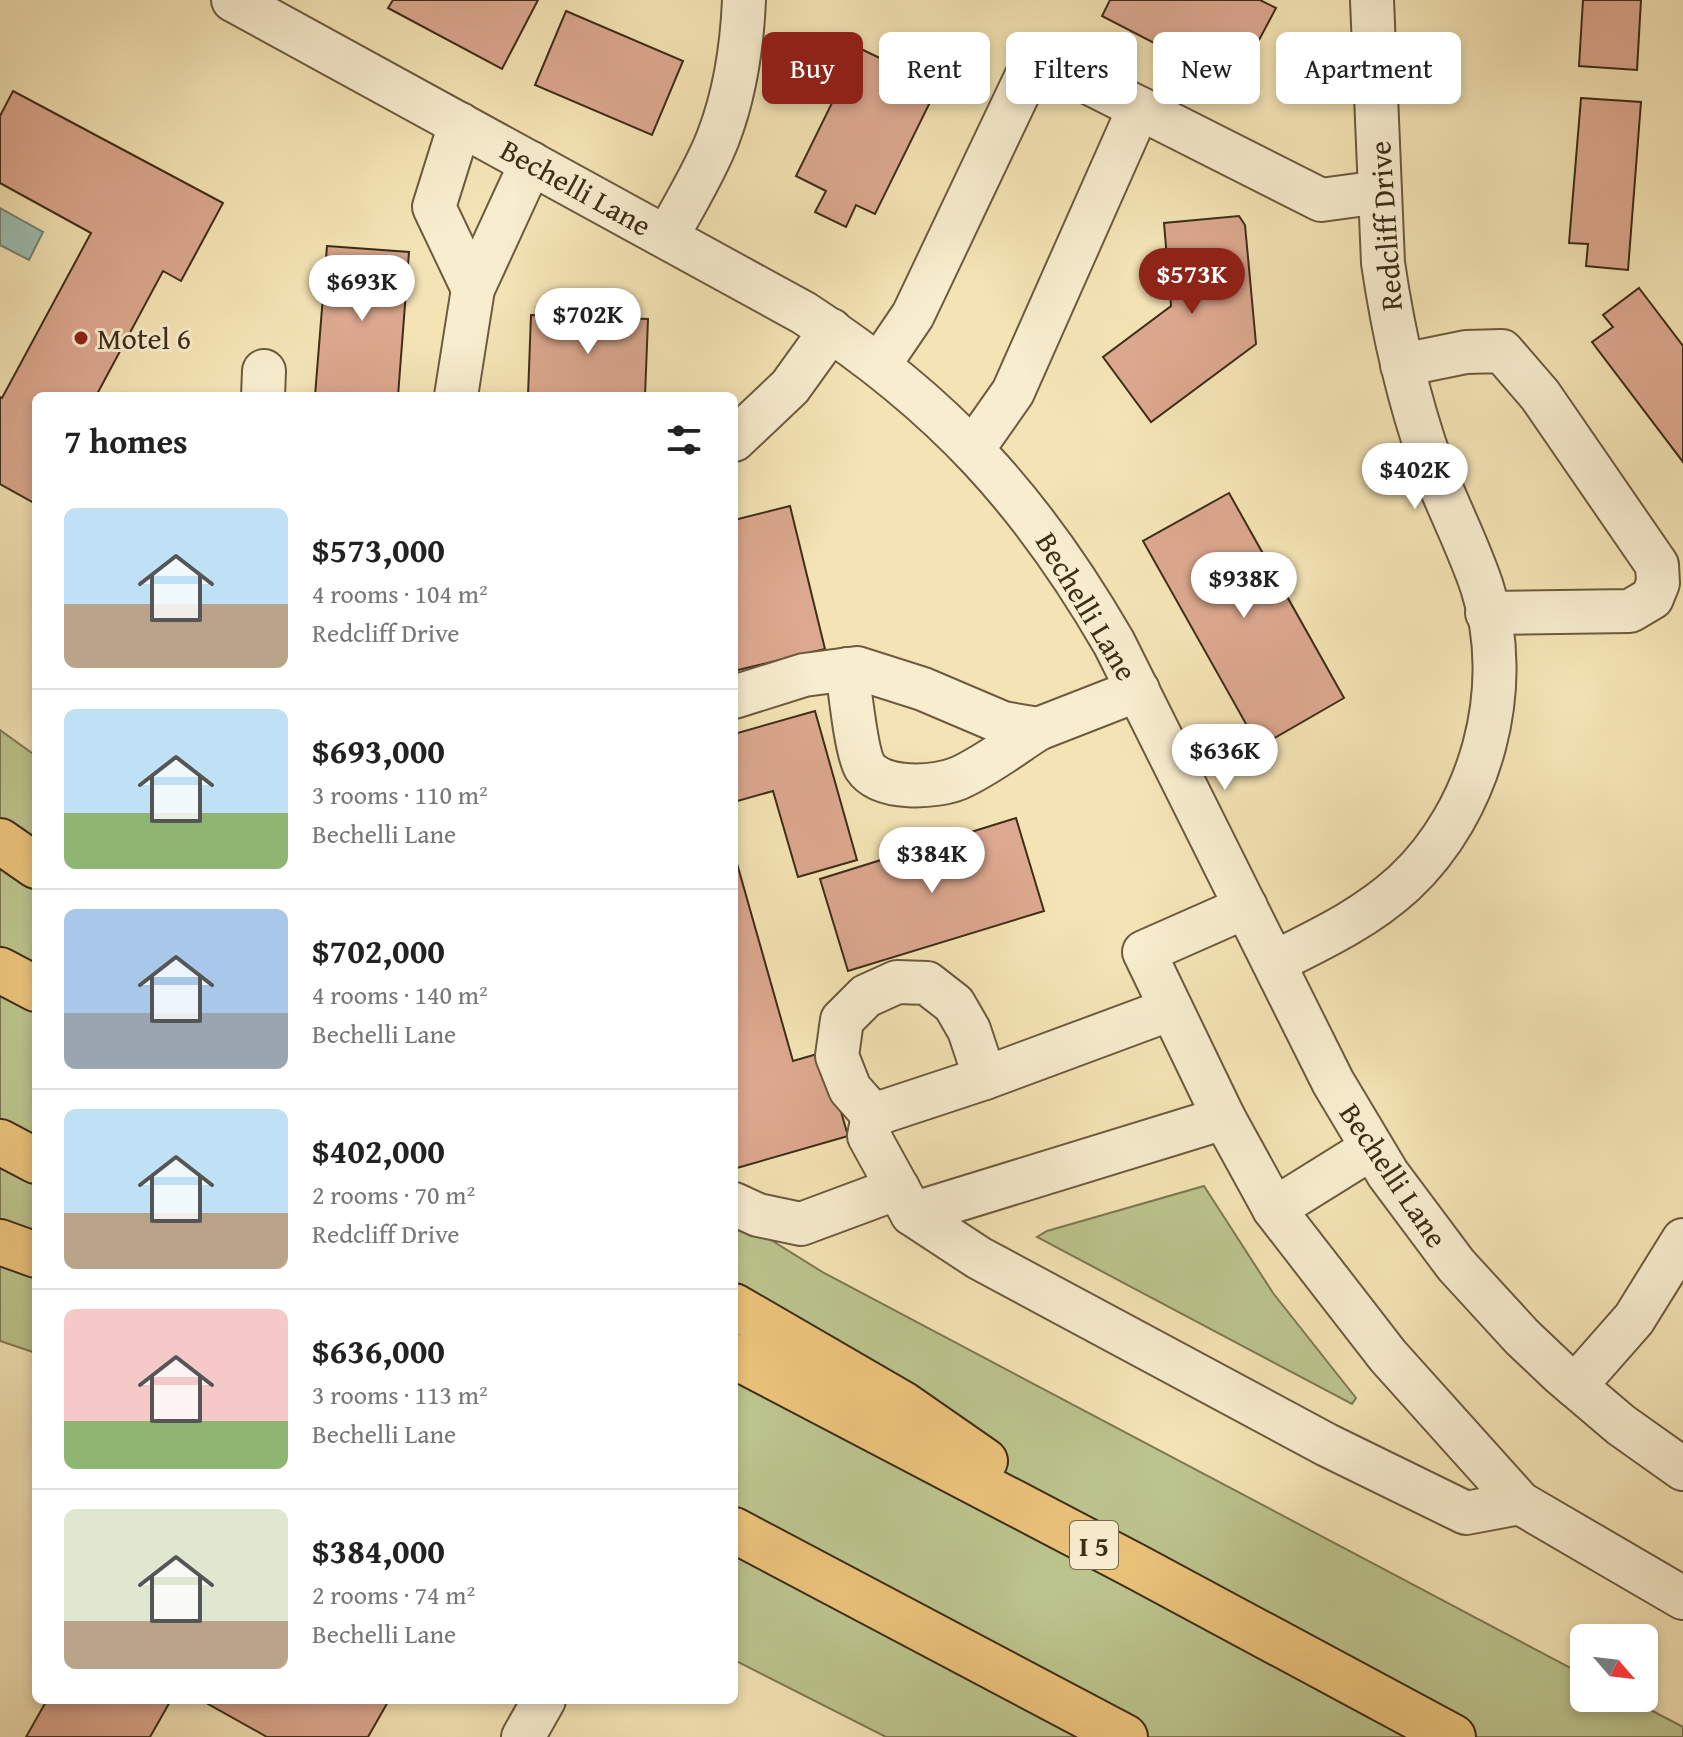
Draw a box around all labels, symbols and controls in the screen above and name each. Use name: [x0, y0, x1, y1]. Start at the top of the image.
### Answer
chip: Buy: [762, 32, 863, 104]
chip: Rent: [879, 32, 990, 104]
chip: Filters: [1006, 32, 1137, 104]
chip: New: [1153, 32, 1260, 104]
chip: Apartment: [1276, 32, 1461, 104]
street label: Bechelli Lane: [493, 127, 659, 247]
street label: Redcliff Drive: [1357, 140, 1413, 312]
pin: $573K: [1136, 248, 1248, 316]
text: $573K: [1157, 254, 1227, 293]
pin: $693K: [306, 255, 418, 323]
text: $693K: [327, 261, 397, 300]
pin: $702K: [532, 288, 644, 356]
text: $702K: [553, 294, 623, 333]
place label: Motel 6: [97, 316, 191, 360]
marker: Motel 6: [72, 329, 90, 347]
text: 7 homes: [64, 416, 188, 465]
icon: filters: [662, 418, 706, 462]
pin: $402K: [1359, 443, 1471, 511]
text: $402K: [1380, 449, 1450, 488]
street label: Bechelli Lane: [1025, 523, 1149, 689]
text: $573,000: [312, 525, 445, 574]
icon: home: [128, 540, 224, 636]
pin: $938K: [1188, 552, 1300, 620]
text: $938K: [1209, 558, 1279, 597]
text: 4 rooms · 104 m²: [312, 574, 488, 613]
text: Redcliff Drive: [312, 613, 460, 652]
pin: $636K: [1169, 724, 1281, 792]
text: $693,000: [312, 726, 445, 775]
text: $636K: [1190, 730, 1260, 769]
icon: home: [128, 741, 224, 837]
text: 3 rooms · 110 m²: [312, 775, 488, 814]
text: Bechelli Lane: [312, 814, 456, 853]
pin: $384K: [876, 827, 988, 895]
text: $384K: [897, 833, 967, 872]
text: $702,000: [312, 926, 445, 975]
icon: home: [128, 941, 224, 1037]
text: 4 rooms · 140 m²: [312, 975, 488, 1014]
text: Bechelli Lane: [312, 1014, 456, 1053]
street label: Bechelli Lane: [1329, 1094, 1459, 1256]
text: $402,000: [312, 1126, 445, 1175]
icon: home: [128, 1141, 224, 1237]
text: 2 rooms · 70 m²: [312, 1175, 475, 1214]
text: Redcliff Drive: [312, 1214, 460, 1253]
text: $636,000: [312, 1326, 445, 1375]
icon: home: [128, 1341, 224, 1437]
text: 3 rooms · 113 m²: [312, 1375, 488, 1414]
text: Bechelli Lane: [312, 1414, 456, 1453]
road number: I 5: [1070, 1521, 1118, 1569]
text: $384,000: [312, 1526, 445, 1575]
icon: home: [128, 1541, 224, 1637]
text: 2 rooms · 74 m²: [312, 1575, 475, 1614]
text: Bechelli Lane: [312, 1614, 456, 1653]
north arrow: [1570, 1624, 1658, 1712]
map controls: [1570, 1624, 1658, 1712]

